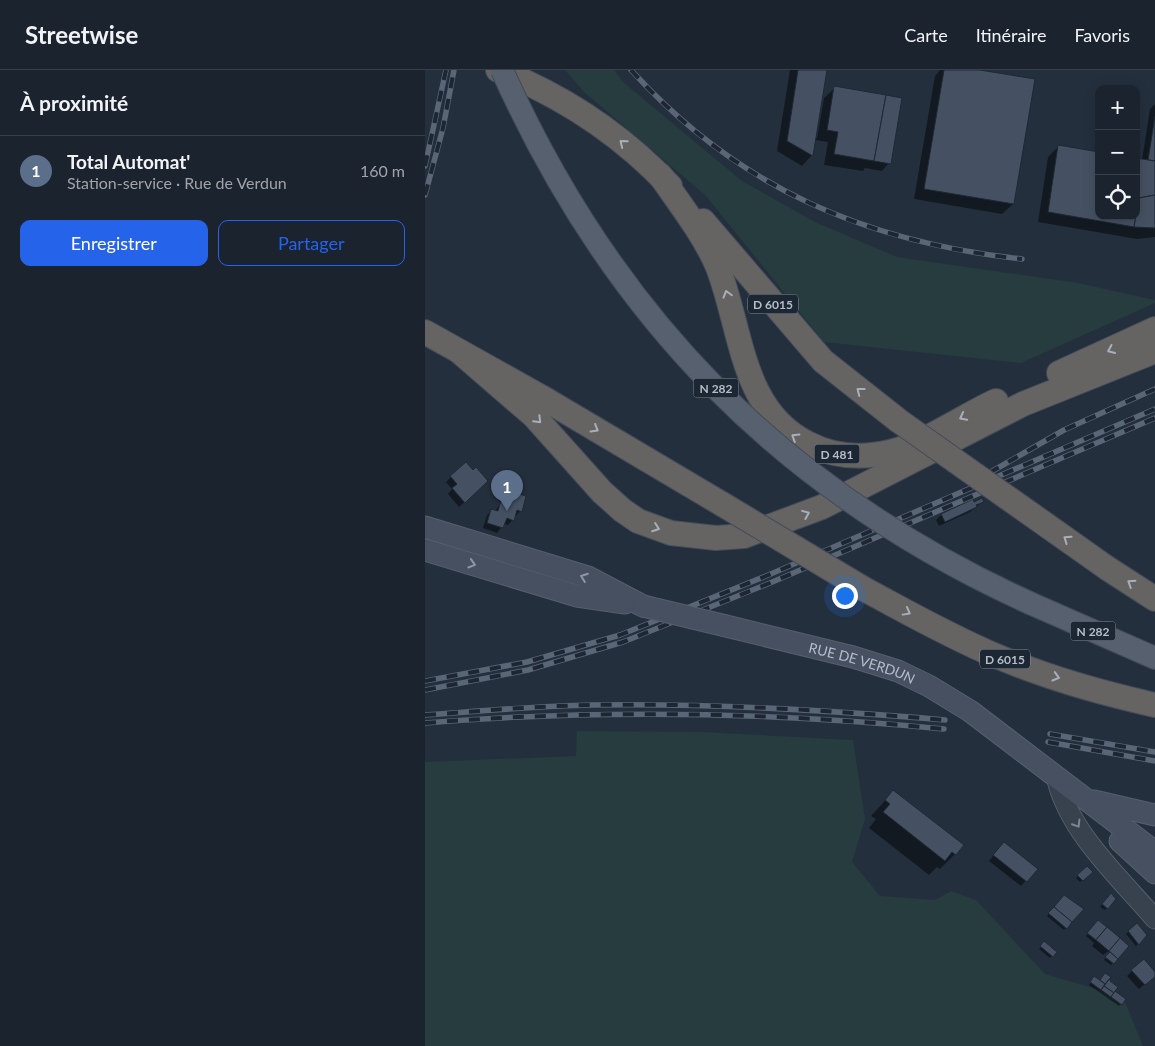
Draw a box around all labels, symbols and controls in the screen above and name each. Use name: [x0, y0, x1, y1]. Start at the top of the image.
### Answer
text: Streetwise: [25, 20, 138, 49]
text: Carte: [904, 24, 948, 46]
text: Itinéraire: [976, 24, 1046, 46]
text: Favoris: [1074, 24, 1130, 46]
map controls: [1095, 85, 1140, 220]
button: +: [1095, 85, 1140, 130]
text: À proximité: [20, 90, 128, 115]
button: −: [1095, 130, 1140, 175]
one-way arrow: [620, 140, 629, 148]
text: Total Automat': [67, 150, 190, 173]
text: 1: [31, 161, 41, 180]
text: 160 m: [360, 161, 405, 180]
text: Station-service · Rue de Verdun: [67, 173, 287, 192]
button: locate: [1095, 175, 1140, 220]
button: Enregistrer: [20, 220, 208, 266]
button: Partager: [218, 220, 405, 266]
one-way arrow: [723, 291, 733, 299]
road number: D 6015: [748, 294, 798, 313]
one-way arrow: [1107, 343, 1116, 354]
road number: N 282: [693, 378, 739, 398]
one-way arrow: [857, 389, 866, 397]
one-way arrow: [959, 411, 968, 421]
one-way arrow: [532, 414, 541, 423]
one-way arrow: [590, 422, 599, 432]
one-way arrow: [792, 434, 801, 443]
road number: D 481: [815, 444, 859, 464]
pin: 1: [491, 470, 523, 511]
one-way arrow: [801, 510, 810, 520]
one-way arrow: [652, 522, 660, 532]
one-way arrow: [1063, 536, 1073, 545]
one-way arrow: [467, 559, 475, 569]
one-way arrow: [580, 572, 589, 582]
one-way arrow: [1127, 580, 1136, 590]
your location: [832, 583, 858, 609]
one-way arrow: [902, 606, 911, 616]
road number: N 282: [1071, 622, 1115, 640]
street label: RUE DE VERDUN: [807, 638, 918, 687]
road number: D 6015: [980, 650, 1030, 668]
one-way arrow: [1051, 672, 1059, 682]
one-way arrow: [1070, 818, 1080, 827]

